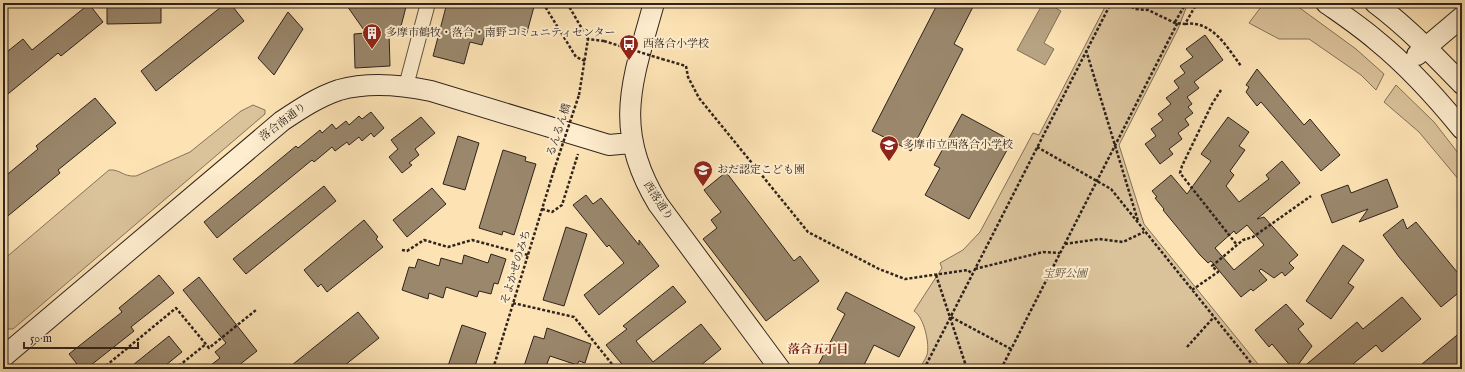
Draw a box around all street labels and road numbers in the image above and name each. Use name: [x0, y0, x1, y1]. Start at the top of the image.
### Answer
street label: 落合南通り: [257, 100, 309, 144]
street label: るんるん橋: [544, 102, 574, 158]
street label: 西落通り: [640, 179, 676, 223]
street label: そよかぜのみち: [498, 228, 534, 306]

